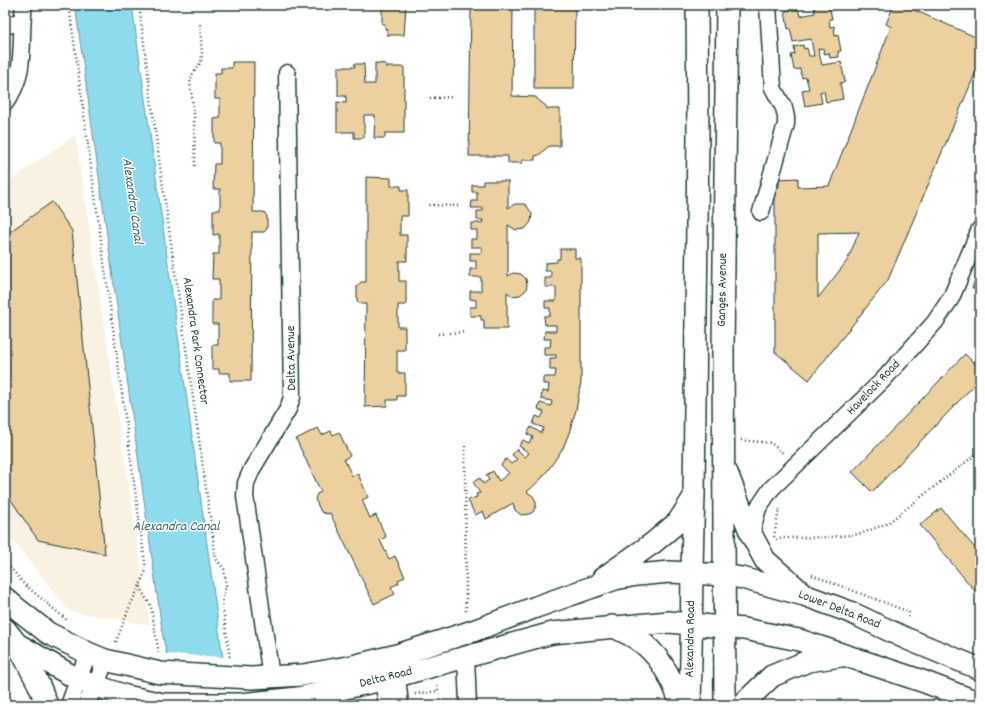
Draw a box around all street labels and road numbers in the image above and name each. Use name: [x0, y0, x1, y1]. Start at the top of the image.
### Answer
street label: Ganges Avenue: [713, 253, 733, 327]
street label: Alexandra Park Connector: [177, 276, 213, 406]
street label: Delta Avenue: [282, 325, 302, 391]
street label: Havelock Road: [843, 356, 905, 420]
street label: Lower Delta Road: [795, 586, 883, 634]
street label: Alexandra Road: [681, 600, 701, 678]
street label: Delta Road: [358, 662, 414, 694]

